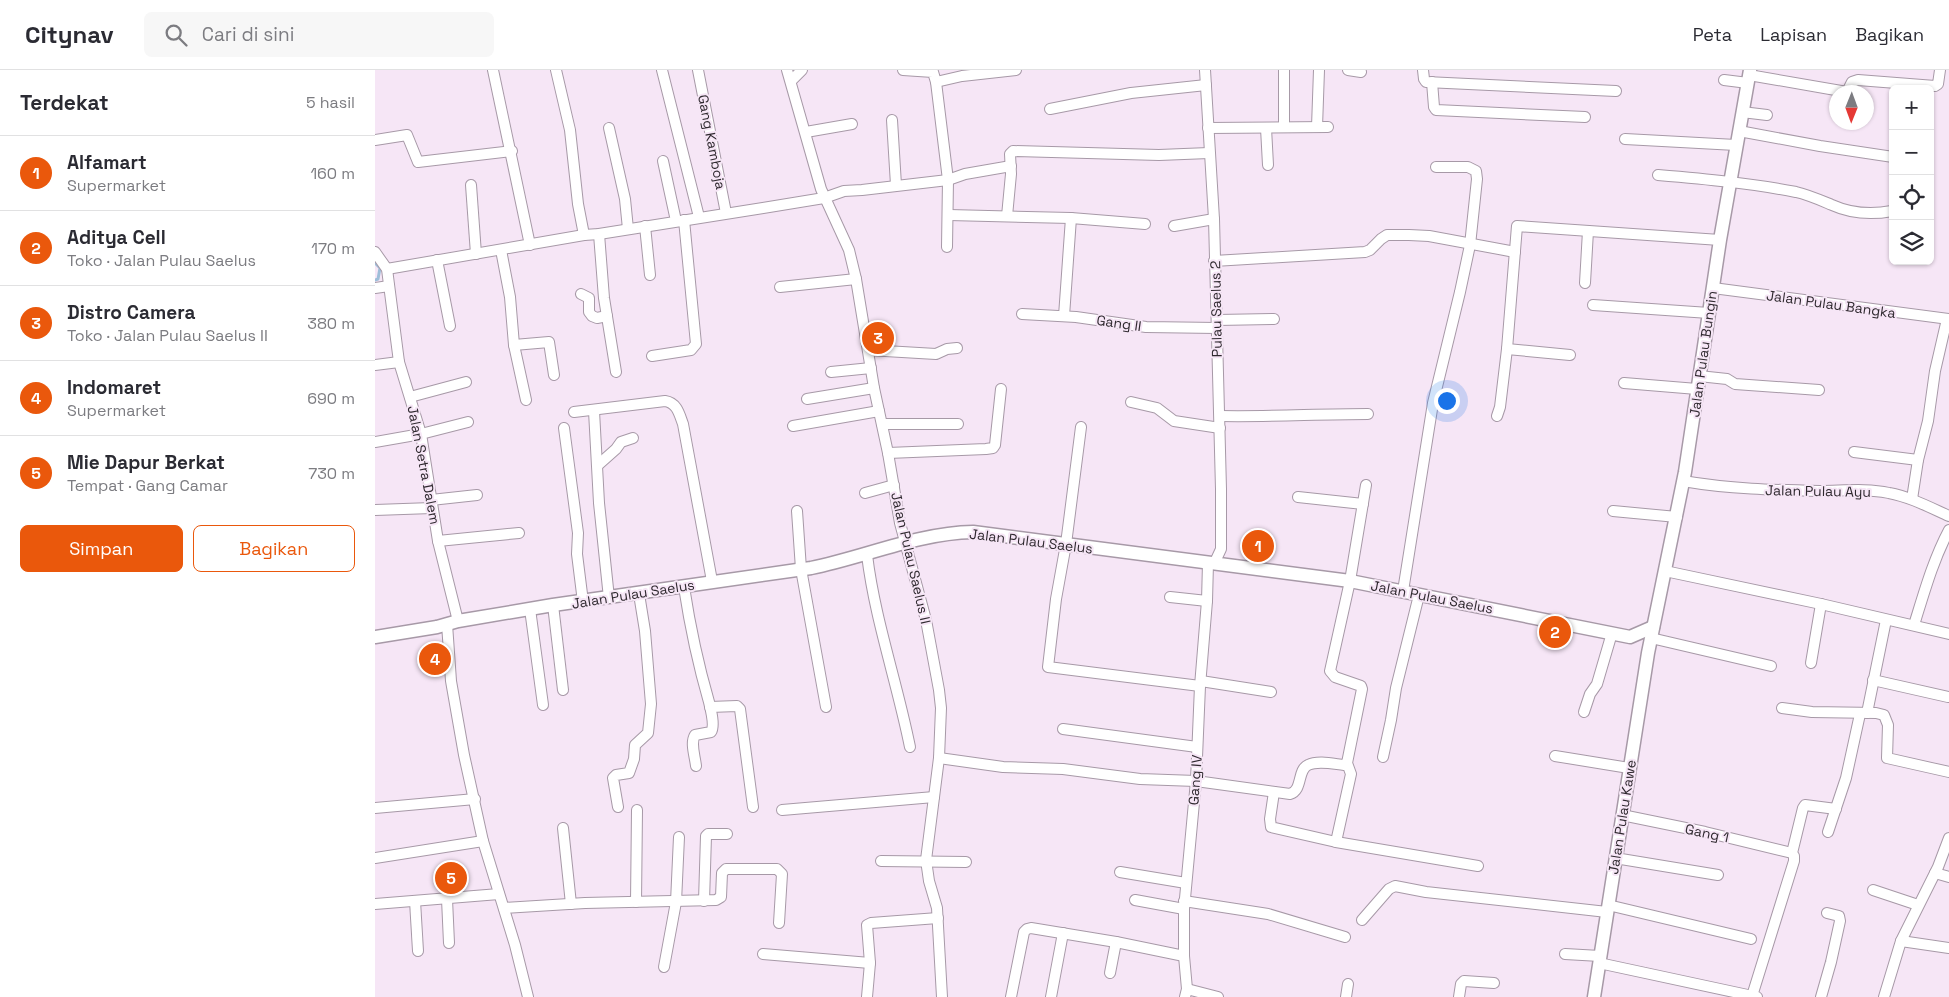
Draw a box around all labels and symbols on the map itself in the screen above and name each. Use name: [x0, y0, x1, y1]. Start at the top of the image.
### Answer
north arrow: [1829, 85, 1874, 130]
street label: Gang Kamboja: [694, 93, 730, 191]
street label: Pulau Saelus 2: [1206, 261, 1226, 357]
street label: Jalan Pulau Bangka: [1765, 286, 1897, 322]
street label: Jalan Pulau Bungin: [1685, 290, 1721, 418]
street label: Gang II: [1095, 311, 1143, 335]
pin: 3: [862, 319, 894, 357]
your location: [1434, 388, 1460, 414]
street label: Jalan Setra Dalem: [404, 404, 444, 526]
street label: Jalan Pulau Ayu: [1765, 481, 1871, 501]
street label: Jalan Pulau Saelus II: [887, 490, 935, 626]
street label: Jalan Pulau Saelus: [968, 524, 1094, 558]
pin: 1: [1242, 527, 1274, 565]
street label: Jalan Pulau Saelus: [570, 575, 696, 613]
street label: Jalan Pulau Saelus: [1369, 576, 1495, 618]
pin: 2: [1539, 613, 1571, 651]
pin: 4: [419, 640, 451, 678]
street label: Gang IV: [1184, 754, 1206, 806]
street label: Jalan Pulau Kawe: [1604, 758, 1640, 876]
street label: Gang 1: [1683, 820, 1731, 846]
pin: 5: [435, 859, 467, 897]

